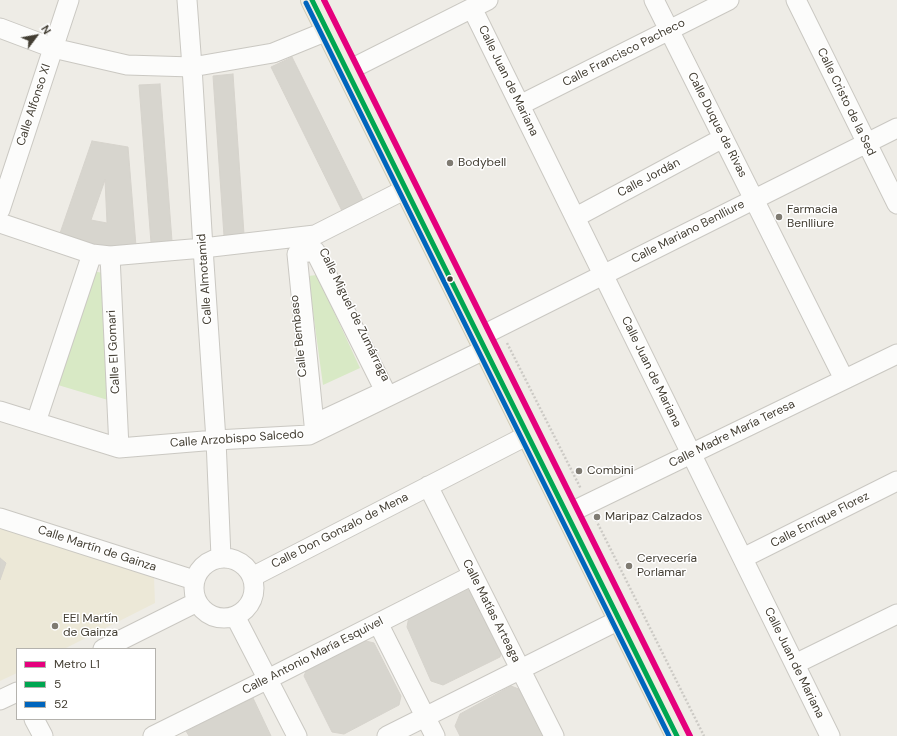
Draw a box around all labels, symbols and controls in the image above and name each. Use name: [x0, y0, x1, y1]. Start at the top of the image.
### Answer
north arrow: [16, 16, 56, 56]
street label: Calle Francisco Pacheco: [560, 16, 688, 90]
text: N: [38, 23, 54, 37]
street label: Calle Juan de Mariana: [475, 23, 541, 139]
street label: Calle Cristo de la Sed: [814, 46, 878, 158]
street label: Calle Alfonso XI: [14, 62, 54, 148]
street label: Calle Duque de Rivas: [684, 70, 750, 180]
street label: Calle Jordán: [615, 155, 683, 201]
place label: Bodybell: [458, 156, 506, 170]
marker: Bodybell: [445, 158, 455, 168]
street label: Calle Mariano Benlliure: [629, 197, 747, 267]
place label: Farmacia Benlliure: [787, 203, 837, 231]
marker: Farmacia Benlliure: [774, 212, 784, 222]
street label: Calle Almotamid: [195, 233, 215, 325]
street label: Calle Miguel de Zumárraga: [315, 246, 393, 384]
unlabelled marker: [445, 274, 455, 284]
street label: Calle Bembaso: [288, 294, 310, 378]
street label: Calle El Gomari: [105, 310, 123, 394]
street label: Calle Juan de Mariana: [618, 314, 684, 430]
street label: Calle Madre María Teresa: [667, 397, 797, 471]
street label: Calle Arzobispo Salcedo: [170, 427, 304, 451]
place label: Combini: [587, 464, 634, 478]
marker: Combini: [574, 466, 584, 476]
street label: Calle Enrique Florez: [768, 489, 872, 551]
street label: Calle Don Gonzalo de Mena: [269, 490, 411, 572]
place label: Maripaz Calzados: [605, 510, 702, 524]
marker: Maripaz Calzados: [592, 512, 602, 522]
street label: Calle Martín de Gainza: [36, 523, 158, 575]
place label: Cervecería Porlamar: [637, 552, 697, 580]
street label: Calle Matías Arteaga: [459, 557, 523, 665]
marker: Cervecería Porlamar: [624, 561, 634, 571]
street label: Calle Juan de Mariana: [761, 605, 827, 721]
place label: EEI Martín de Gainza: [63, 612, 118, 640]
street label: Calle Antonio María Esquivel: [240, 614, 386, 698]
marker: EEI Martín de Gainza: [50, 621, 60, 631]
legend: [16, 648, 156, 720]
text: Metro L1: [54, 656, 100, 672]
text: 5: [54, 676, 61, 692]
text: 52: [54, 696, 68, 712]

